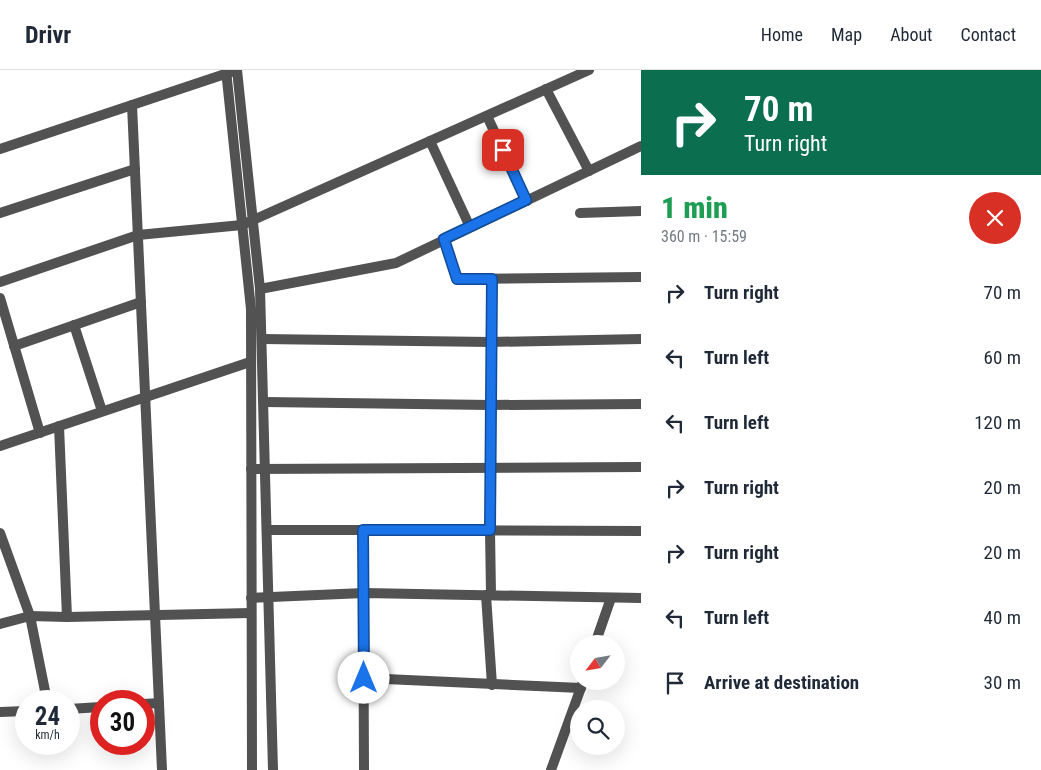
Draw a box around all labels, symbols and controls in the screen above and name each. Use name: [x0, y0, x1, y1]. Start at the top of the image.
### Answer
text: Drivr: [25, 21, 71, 49]
text: Home: [761, 24, 803, 45]
text: Map: [831, 24, 862, 45]
text: About: [890, 24, 932, 45]
text: Contact: [960, 24, 1016, 45]
text: 70 m: [744, 89, 813, 130]
icon: right: [661, 90, 726, 155]
pin: [482, 129, 524, 171]
text: Turn right: [744, 131, 827, 156]
icon: arrive: [489, 136, 517, 164]
text: 1 min: [661, 190, 728, 225]
button: close: [969, 192, 1021, 244]
text: 360 m · 15:59: [661, 227, 747, 246]
icon: right: [661, 279, 689, 307]
text: Turn right: [704, 281, 779, 304]
text: 70 m: [984, 281, 1021, 304]
icon: left: [661, 344, 689, 372]
text: Turn left: [704, 346, 769, 369]
text: 60 m: [984, 346, 1021, 369]
icon: left: [661, 409, 689, 437]
text: Turn left: [704, 411, 769, 434]
text: 120 m: [974, 411, 1021, 434]
icon: right: [661, 474, 689, 502]
text: Turn right: [704, 476, 779, 499]
text: 20 m: [984, 476, 1021, 499]
icon: right: [661, 539, 689, 567]
text: Turn right: [704, 541, 779, 564]
text: 20 m: [984, 541, 1021, 564]
icon: left: [661, 604, 689, 632]
text: Turn left: [704, 606, 769, 629]
text: 40 m: [984, 606, 1021, 629]
north arrow: [570, 635, 625, 690]
map controls: [570, 635, 625, 755]
position arrow: [337, 651, 389, 703]
icon: arrive: [661, 669, 689, 697]
text: Arrive at destination: [704, 671, 859, 694]
text: 30 m: [984, 671, 1021, 694]
speed limit sign: 30: [90, 690, 155, 755]
button: search: [570, 700, 625, 755]
text: 24: [35, 702, 60, 731]
text: km/h: [35, 728, 60, 742]

